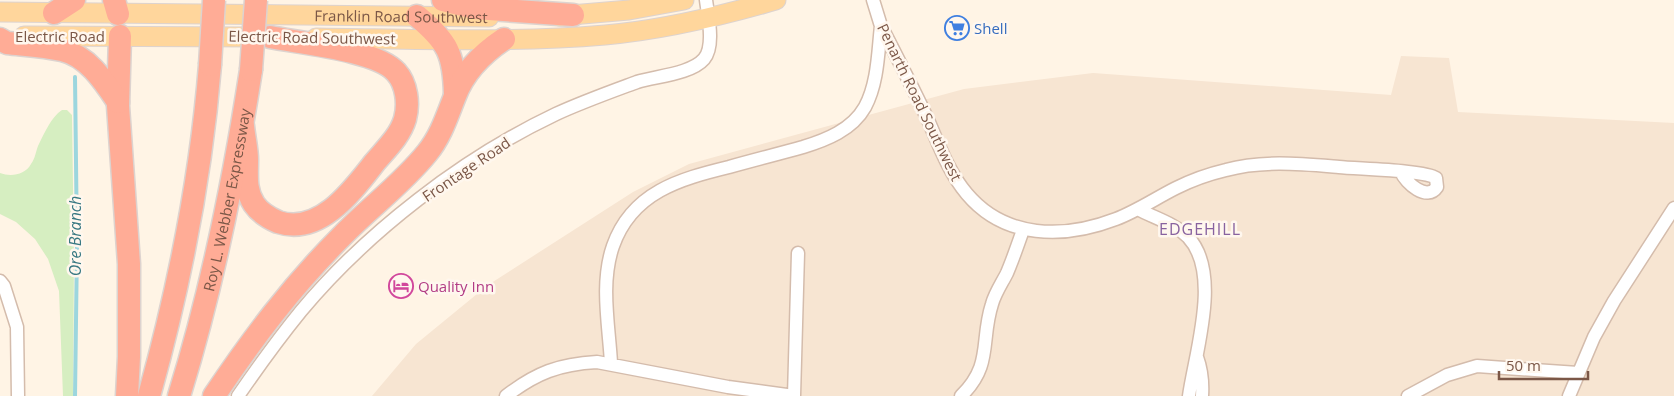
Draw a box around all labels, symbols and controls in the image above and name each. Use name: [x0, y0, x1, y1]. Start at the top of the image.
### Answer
street label: Franklin Road Southwest: [314, 5, 488, 27]
supermarket icon: Shell: [944, 15, 970, 41]
place label: Shell: [974, 18, 1007, 38]
street label: Penarth Road Southwest: [873, 20, 967, 184]
street label: Electric Road: [15, 26, 105, 46]
street label: Electric Road Southwest: [228, 26, 396, 48]
street label: Roy L. Webber Expressway: [198, 106, 255, 293]
street label: Frontage Road: [418, 132, 514, 206]
water label: Ore Branch: [64, 196, 86, 276]
district label: EDGEHILL: [1159, 218, 1241, 240]
hotel icon: Quality Inn: [388, 273, 414, 299]
place label: Quality Inn: [418, 276, 494, 296]
scale bar: [1499, 348, 1588, 380]
text: 50 m: [1506, 355, 1541, 375]

